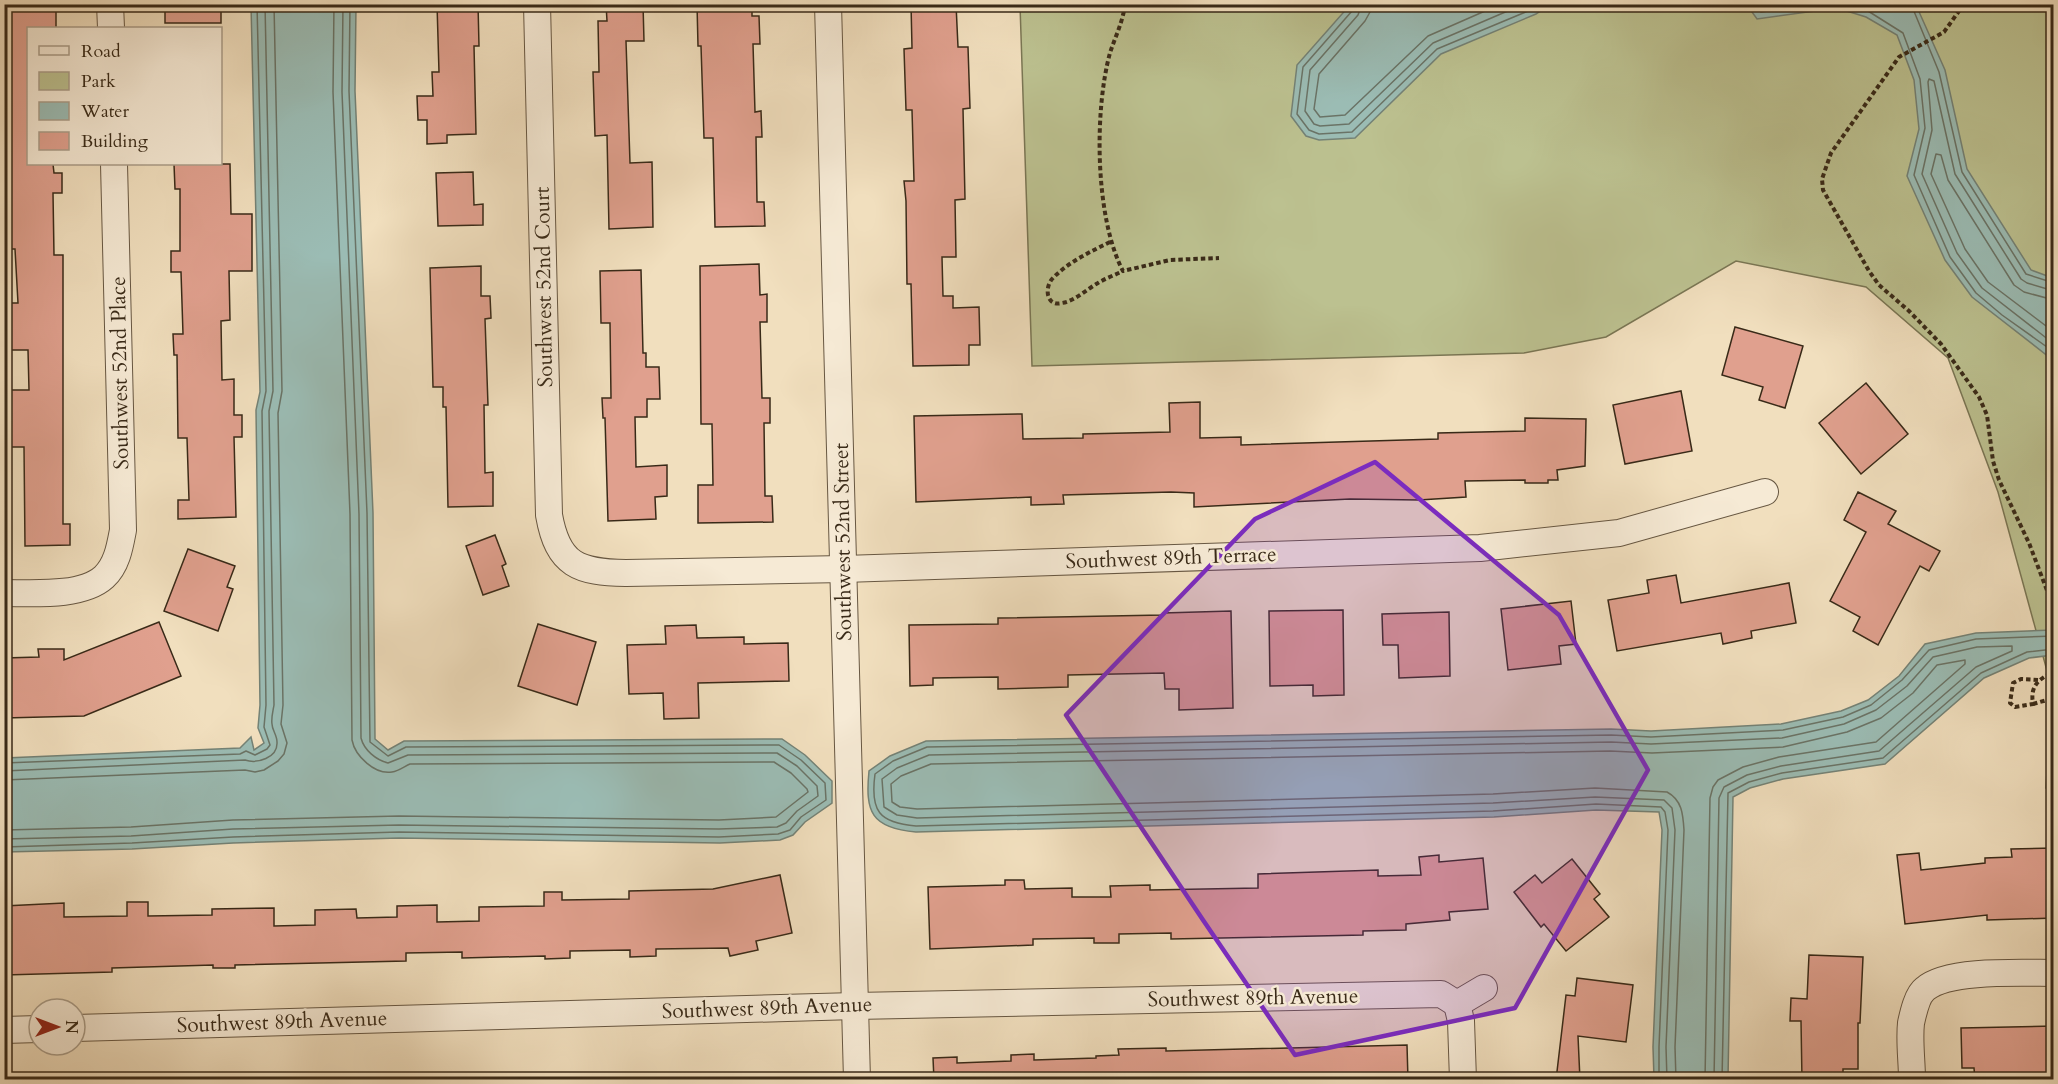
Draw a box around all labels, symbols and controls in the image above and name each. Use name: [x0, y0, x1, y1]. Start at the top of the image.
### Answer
legend: [27, 27, 222, 165]
text: Road: [81, 39, 121, 64]
text: Park: [81, 69, 116, 94]
text: Water: [80, 99, 130, 124]
text: Building: [81, 129, 149, 154]
street label: Southwest 52nd Court: [528, 186, 560, 388]
street label: Southwest 52nd Place: [104, 276, 136, 470]
street label: Southwest 52nd Street: [827, 442, 859, 641]
street label: Southwest 89th Terrace: [1065, 540, 1277, 576]
street label: Southwest 89th Avenue: [1147, 982, 1359, 1014]
street label: Southwest 89th Avenue: [661, 990, 873, 1026]
north arrow: [27, 997, 87, 1057]
street label: Southwest 89th Avenue: [176, 1004, 388, 1040]
text: N: [60, 1020, 82, 1034]

